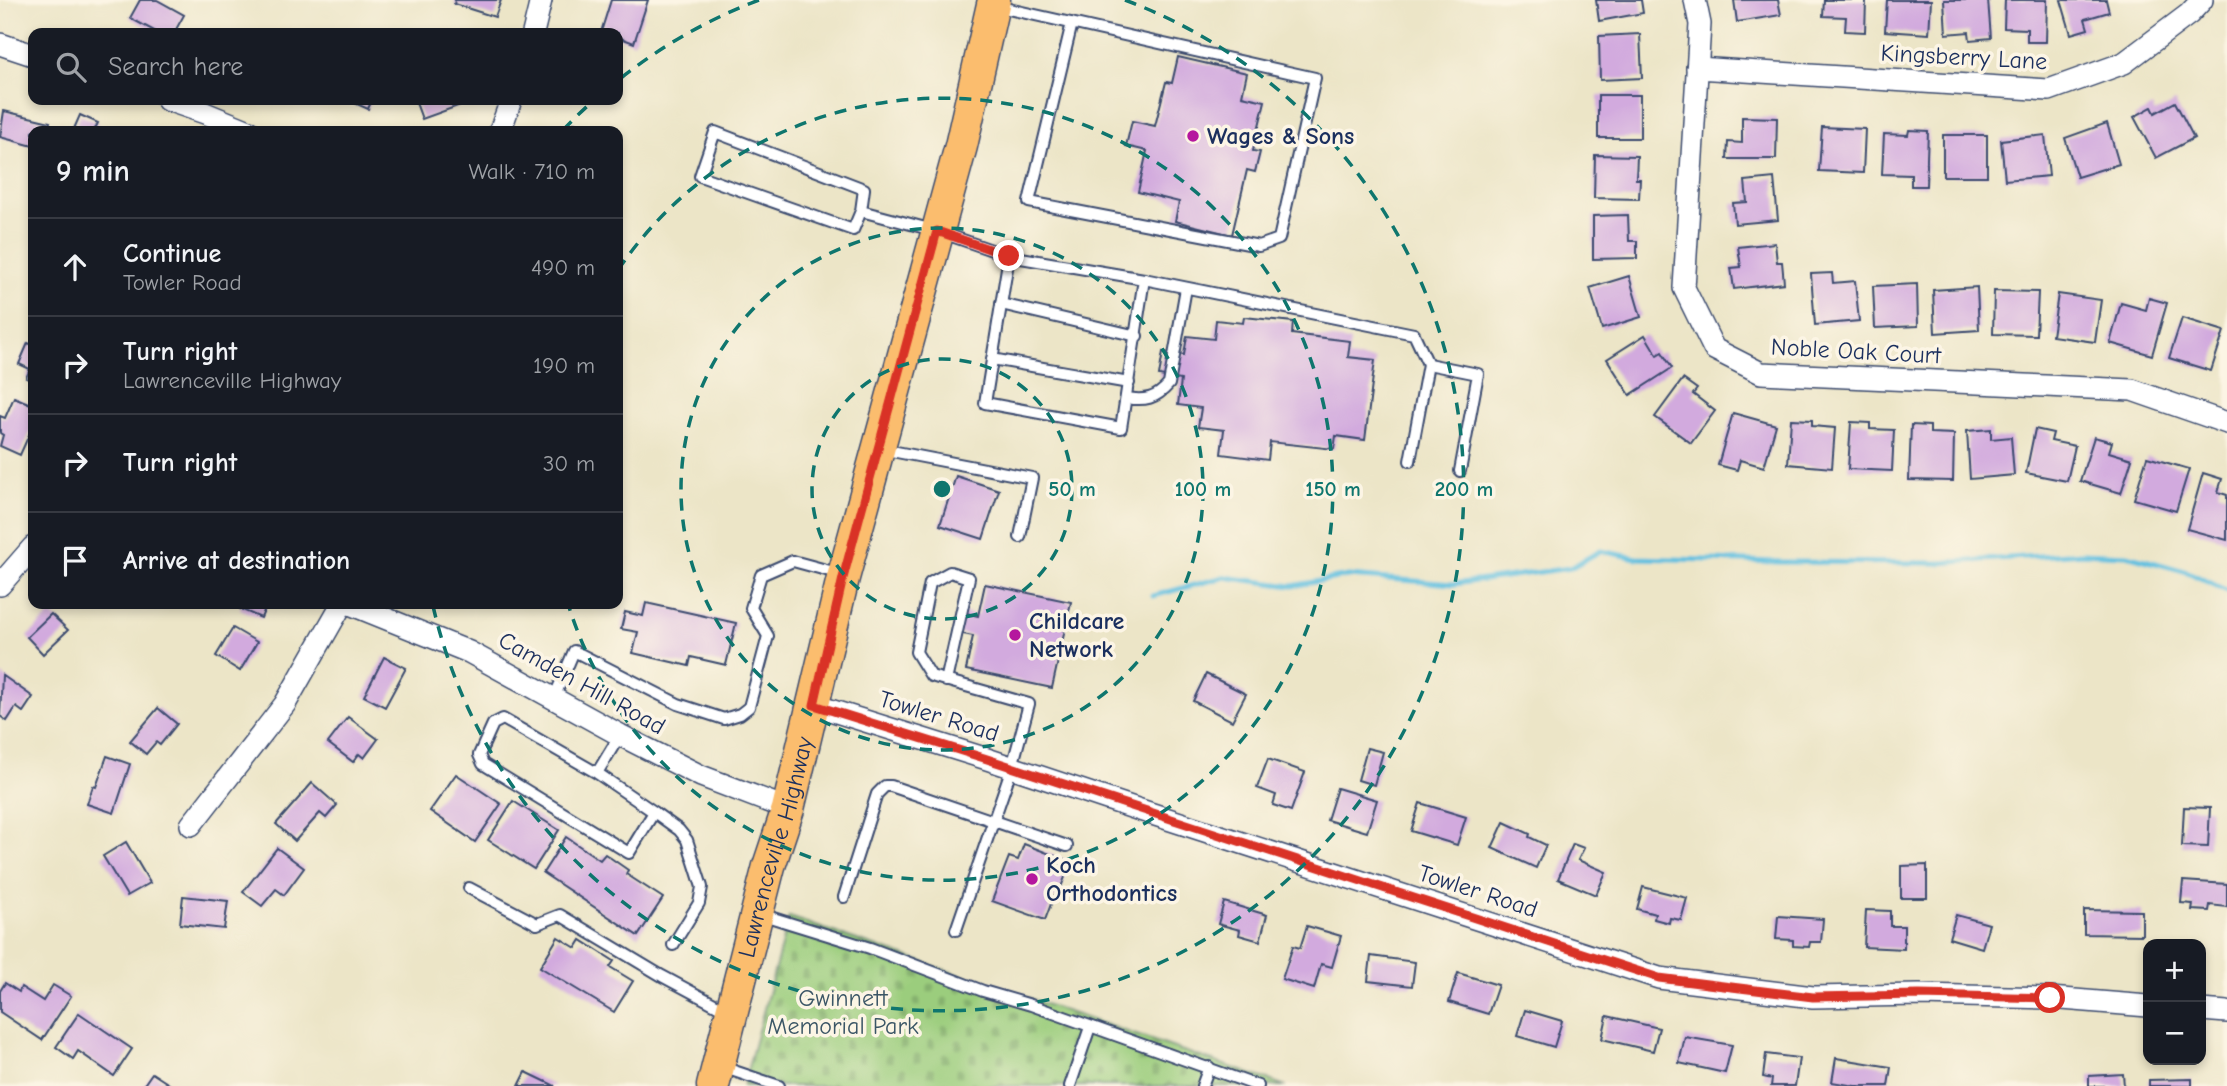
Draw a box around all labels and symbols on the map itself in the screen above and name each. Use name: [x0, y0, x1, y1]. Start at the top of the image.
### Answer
street label: Kingsberry Lane: [1880, 39, 2048, 75]
place label: Wages & Sons: [1207, 122, 1354, 150]
marker: Wages & Sons: [1185, 128, 1201, 144]
route end: [993, 240, 1024, 271]
street label: Noble Oak Court: [1770, 333, 1943, 369]
centre of rings: [930, 477, 954, 501]
text: 50 m: [1048, 477, 1096, 501]
text: 100 m: [1175, 477, 1231, 501]
text: 150 m: [1305, 477, 1361, 501]
text: 200 m: [1435, 477, 1493, 501]
place label: Childcare Network: [1029, 607, 1125, 663]
street label: Camden Hill Road: [494, 626, 670, 740]
marker: Childcare Network: [1007, 627, 1023, 643]
street label: Towler Road: [876, 685, 1002, 747]
street label: Lawrenceville Highway: [732, 734, 819, 961]
place label: Koch Orthodontics: [1046, 851, 1177, 907]
street label: Towler Road: [1415, 859, 1541, 923]
marker: Koch Orthodontics: [1024, 871, 1040, 887]
route start: [2034, 982, 2065, 1013]
park label: Gwinnett Memorial Park: [767, 984, 919, 1040]

